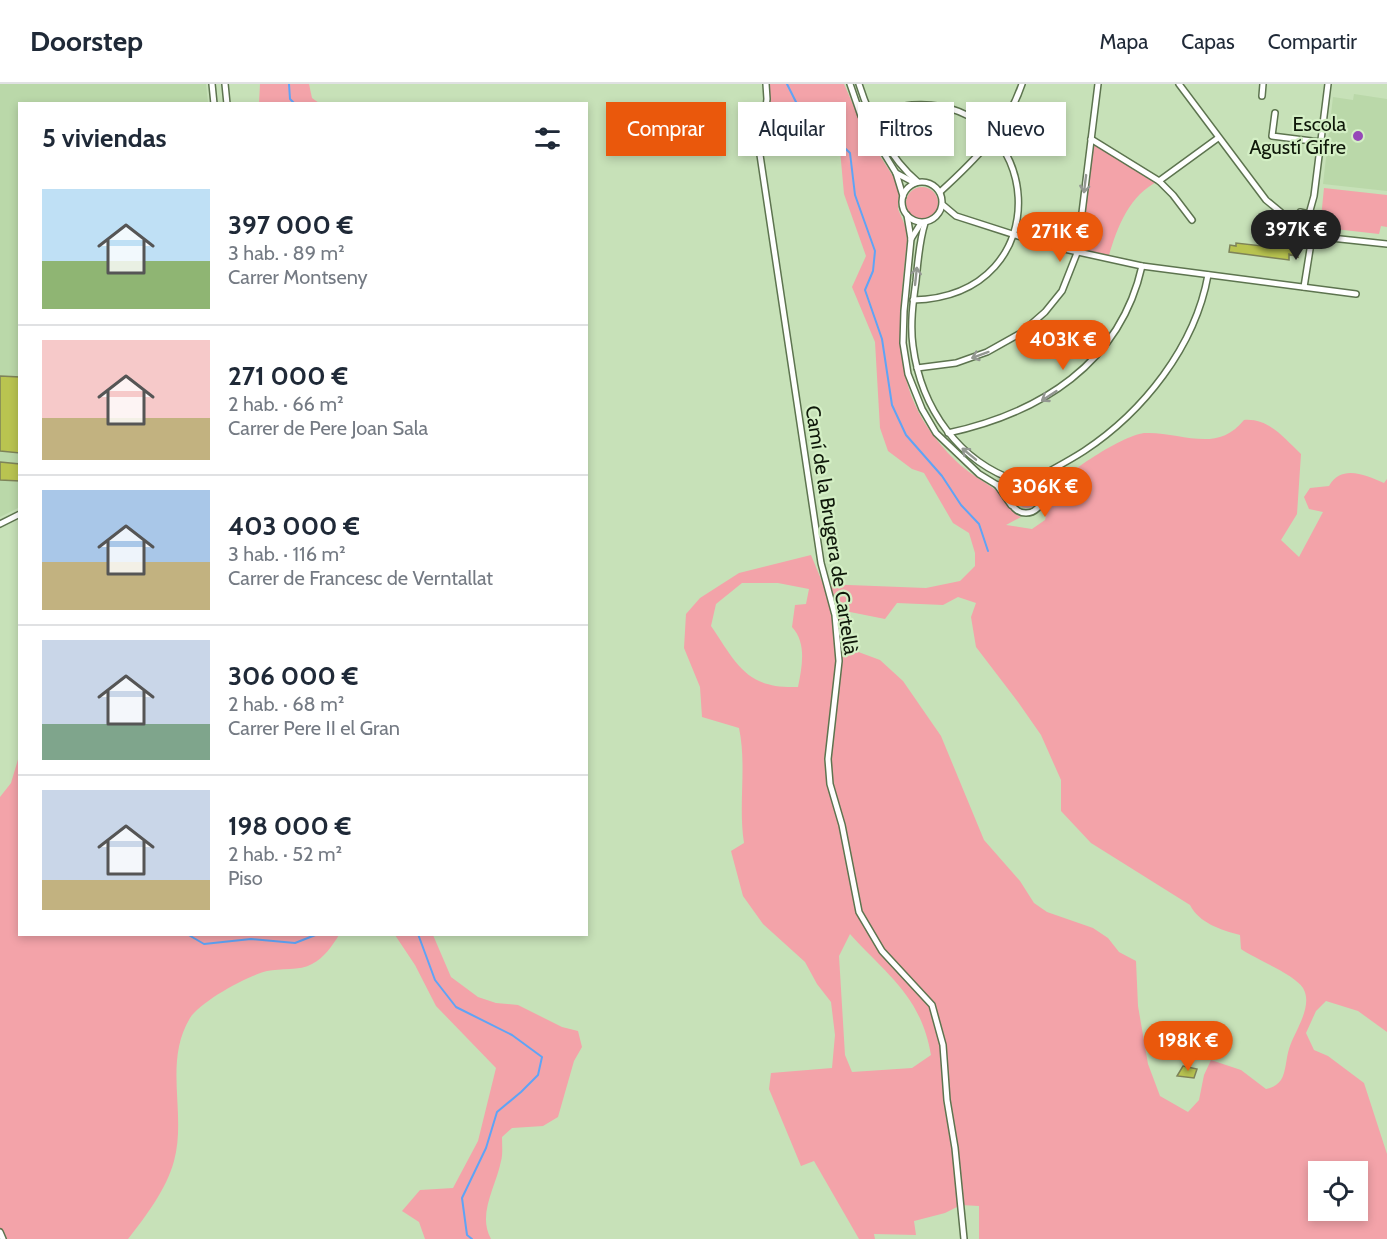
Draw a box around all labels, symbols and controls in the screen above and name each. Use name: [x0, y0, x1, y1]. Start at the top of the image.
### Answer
text: Doorstep: [30, 24, 143, 58]
text: Mapa: [1100, 29, 1148, 54]
text: Capas: [1181, 29, 1235, 54]
text: Compartir: [1268, 29, 1357, 54]
chip: Comprar: [606, 102, 726, 156]
chip: Alquilar: [738, 102, 846, 156]
chip: Filtros: [858, 102, 954, 156]
chip: Nuevo: [966, 102, 1066, 156]
place label: Escola Agustí Gifre: [1249, 112, 1346, 159]
text: 5 viviendas: [42, 122, 167, 154]
icon: filters: [531, 122, 564, 155]
marker: Escola Agustí Gifre: [1351, 129, 1365, 143]
one-way arrow: [1080, 173, 1091, 193]
text: 397 000 €: [228, 209, 353, 241]
pin: 397K €: [1247, 210, 1345, 261]
pin: 271K €: [1011, 212, 1109, 263]
icon: home: [90, 213, 162, 285]
text: 397K €: [1265, 217, 1327, 241]
text: 271K €: [1031, 219, 1089, 243]
text: 3 hab. · 89 m²: [228, 241, 345, 265]
text: Carrer Montseny: [228, 265, 368, 289]
one-way arrow: [911, 267, 922, 287]
pin: 403K €: [1014, 320, 1112, 371]
text: 403K €: [1029, 327, 1097, 351]
one-way arrow: [971, 350, 990, 361]
text: 271 000 €: [228, 360, 348, 392]
icon: home: [90, 364, 162, 436]
one-way arrow: [1041, 390, 1058, 402]
text: 2 hab. · 66 m²: [228, 392, 344, 416]
street label: Camí de la Brugera de Cartellà: [800, 404, 864, 657]
text: Carrer de Pere Joan Sala: [228, 416, 428, 440]
one-way arrow: [962, 447, 977, 461]
pin: 306K €: [996, 467, 1094, 518]
text: 306K €: [1012, 474, 1078, 498]
text: 403 000 €: [228, 510, 360, 542]
icon: home: [90, 514, 162, 586]
text: 3 hab. · 116 m²: [228, 542, 346, 566]
text: Carrer de Francesc de Verntallat: [228, 566, 493, 590]
text: 306 000 €: [228, 660, 358, 692]
icon: home: [90, 664, 162, 736]
text: 2 hab. · 68 m²: [228, 692, 344, 716]
text: Carrer Pere II el Gran: [228, 716, 400, 740]
text: 198 000 €: [228, 810, 351, 842]
icon: home: [90, 814, 162, 886]
text: 2 hab. · 52 m²: [228, 842, 342, 866]
text: Piso: [228, 866, 263, 890]
pin: 198K €: [1139, 1021, 1237, 1072]
text: 198K €: [1158, 1028, 1218, 1052]
map controls: [1308, 1161, 1368, 1221]
button: locate: [1308, 1161, 1368, 1221]

